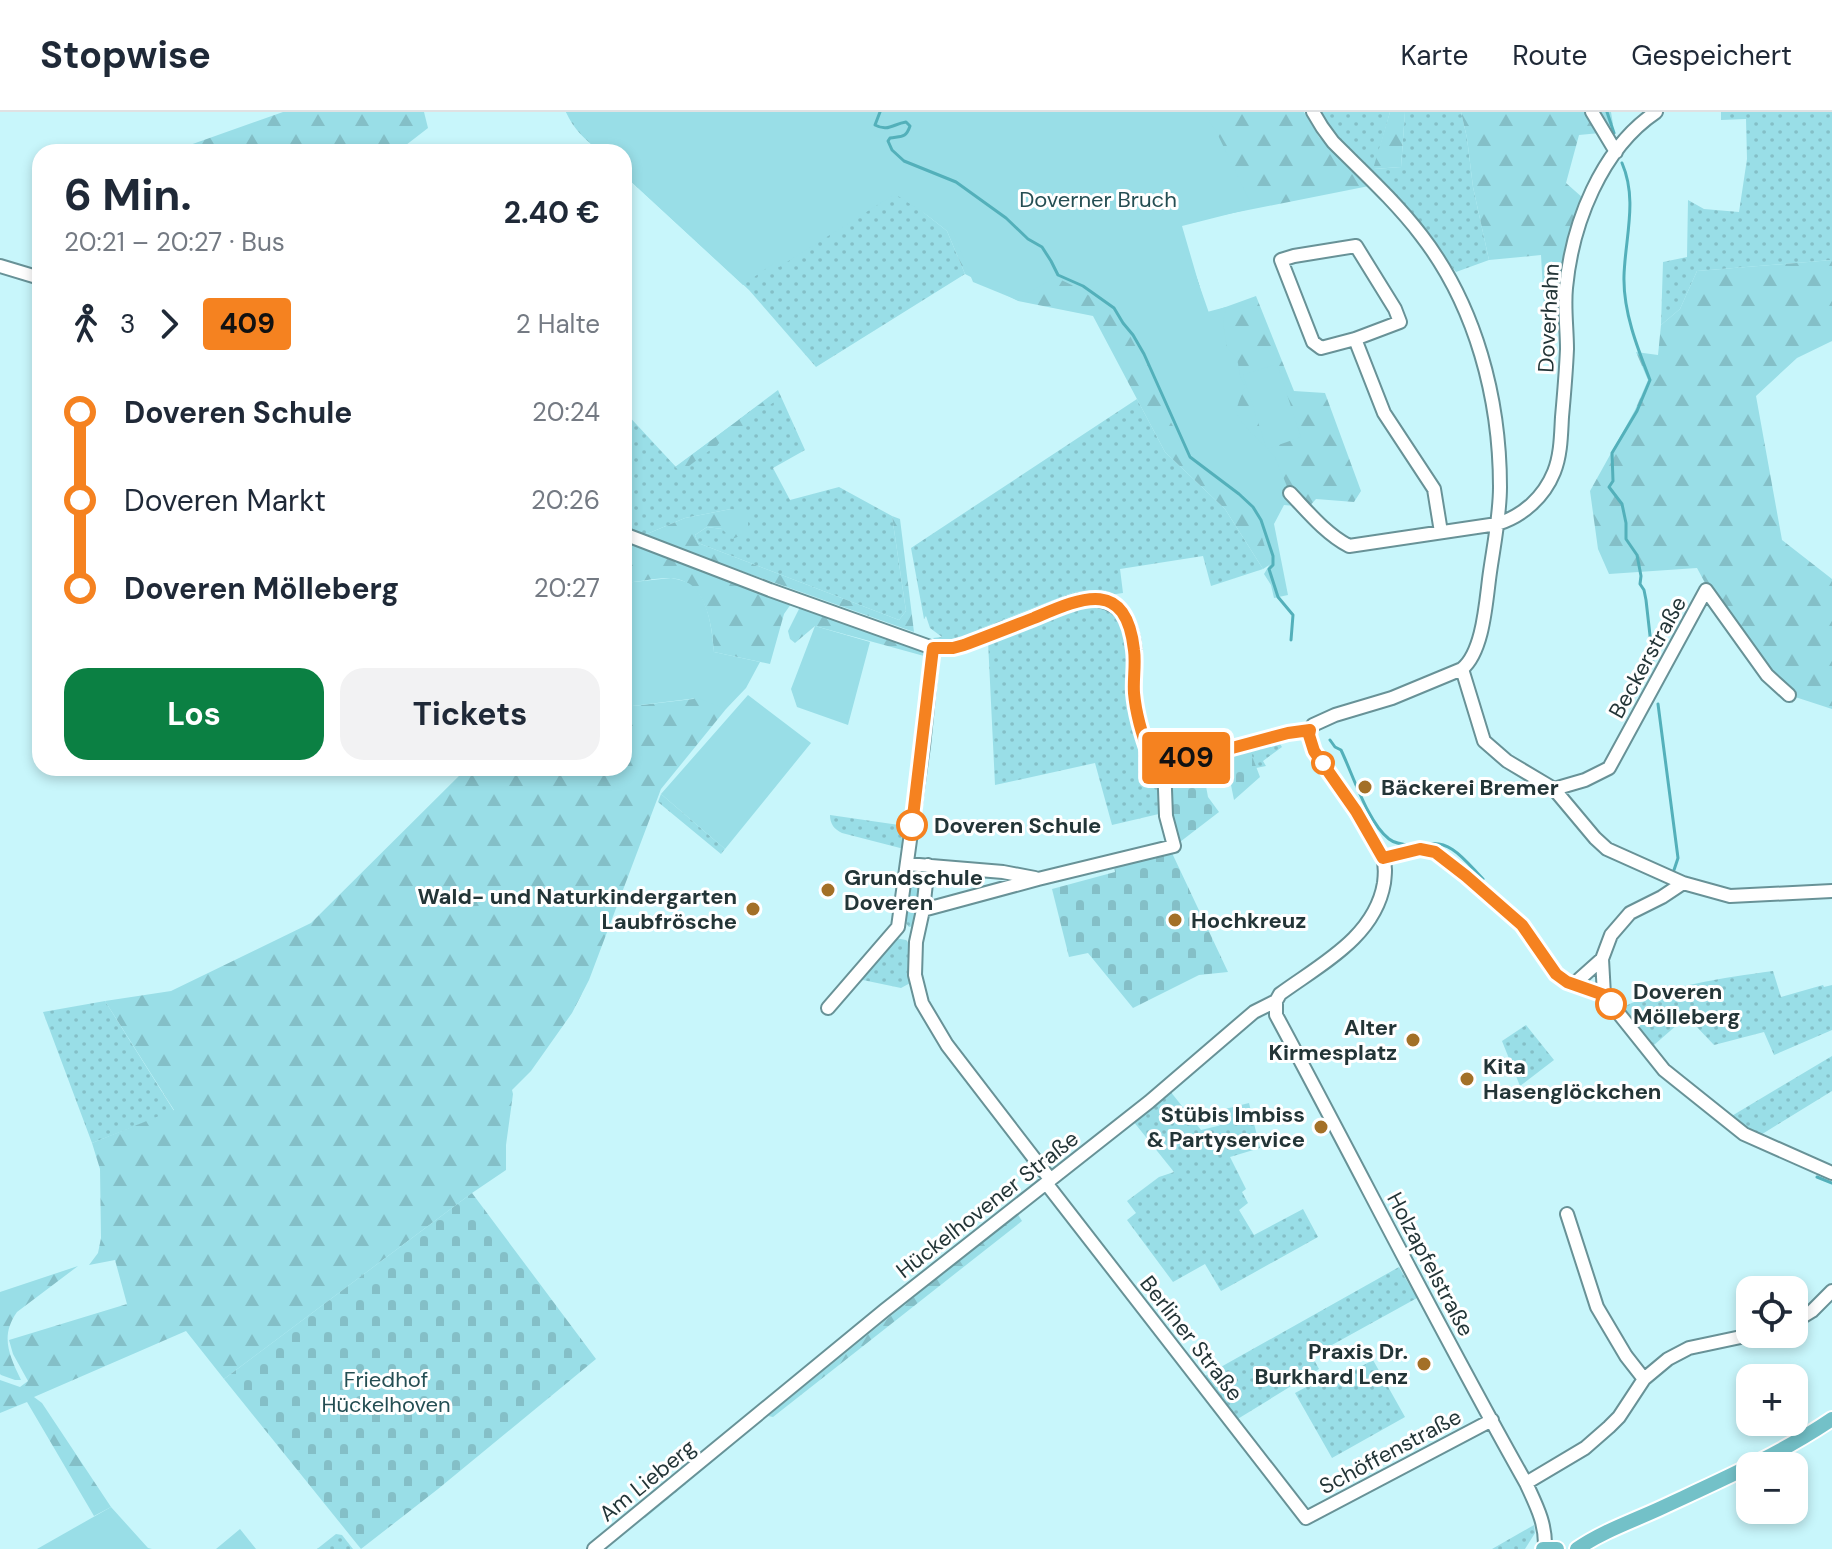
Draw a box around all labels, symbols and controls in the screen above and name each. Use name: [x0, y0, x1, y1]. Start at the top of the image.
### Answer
text: Stopwise: [40, 30, 211, 80]
text: Karte: [1401, 37, 1468, 74]
text: Route: [1512, 37, 1587, 74]
text: Gespeichert: [1631, 37, 1792, 74]
text: 6 Min.: [64, 166, 192, 224]
park label: Doverner Bruch: [1019, 185, 1177, 214]
text: 2.40 €: [504, 193, 600, 232]
text: 20:21 – 20:27 · Bus: [64, 225, 285, 259]
street label: Doverhahn: [1531, 263, 1566, 373]
icon: walk: [64, 302, 108, 346]
icon: forward: [147, 302, 191, 346]
text: 409: [219, 305, 275, 342]
text: 3: [120, 307, 135, 341]
text: 2 Halte: [516, 307, 600, 341]
text: Doveren Schule: [124, 393, 352, 432]
text: 20:24: [532, 395, 600, 429]
text: Doveren Markt: [124, 481, 326, 520]
text: 20:26: [531, 483, 600, 517]
text: Doveren Mölleberg: [124, 569, 399, 608]
text: 20:27: [534, 571, 600, 605]
street label: Beckerstraße: [1602, 591, 1693, 723]
button: Los: [64, 668, 324, 760]
button: Tickets: [340, 668, 600, 760]
line badge: 409: [1140, 732, 1232, 784]
text: 409: [1158, 739, 1214, 776]
unlabelled marker: [1312, 752, 1334, 774]
place label: Bäckerei Bremer: [1381, 773, 1559, 802]
marker: Bäckerei Bremer: [1356, 778, 1374, 796]
marker: Doveren Schule: [897, 810, 927, 840]
place label: Doveren Schule: [934, 811, 1101, 840]
place label: Grundschule Doveren: [844, 863, 983, 917]
marker: Grundschule Doveren: [819, 881, 837, 899]
place label: Wald- und Naturkindergarten Laubfrösche: [418, 882, 737, 936]
marker: Wald- und Naturkindergarten Laubfrösche: [744, 900, 762, 918]
place label: Hochkreuz: [1191, 906, 1306, 935]
marker: Hochkreuz: [1166, 911, 1184, 929]
place label: Doveren Mölleberg: [1633, 977, 1740, 1031]
marker: Doveren Mölleberg: [1596, 989, 1626, 1019]
place label: Alter Kirmesplatz: [1269, 1013, 1397, 1067]
marker: Alter Kirmesplatz: [1404, 1031, 1422, 1049]
place label: Kita Hasenglöckchen: [1483, 1052, 1661, 1106]
marker: Kita Hasenglöckchen: [1458, 1070, 1476, 1088]
place label: Stübis Imbiss & Partyservice: [1147, 1100, 1305, 1154]
marker: Stübis Imbiss & Partyservice: [1312, 1118, 1330, 1136]
street label: Hückelhovener Straße: [890, 1124, 1084, 1285]
street label: Holzapfelstraße: [1380, 1187, 1481, 1341]
street label: Berliner Straße: [1134, 1270, 1250, 1407]
map controls: [1736, 1276, 1808, 1524]
button: locate: [1736, 1276, 1808, 1348]
place label: Praxis Dr. Burkhard Lenz: [1254, 1337, 1408, 1391]
marker: Praxis Dr. Burkhard Lenz: [1415, 1355, 1433, 1373]
button: +: [1736, 1364, 1808, 1436]
park label: Friedhof Hückelhoven: [321, 1365, 451, 1419]
street label: Schöffenstraße: [1314, 1402, 1466, 1501]
street label: Am Lieberg: [593, 1433, 701, 1528]
button: −: [1736, 1452, 1808, 1524]

